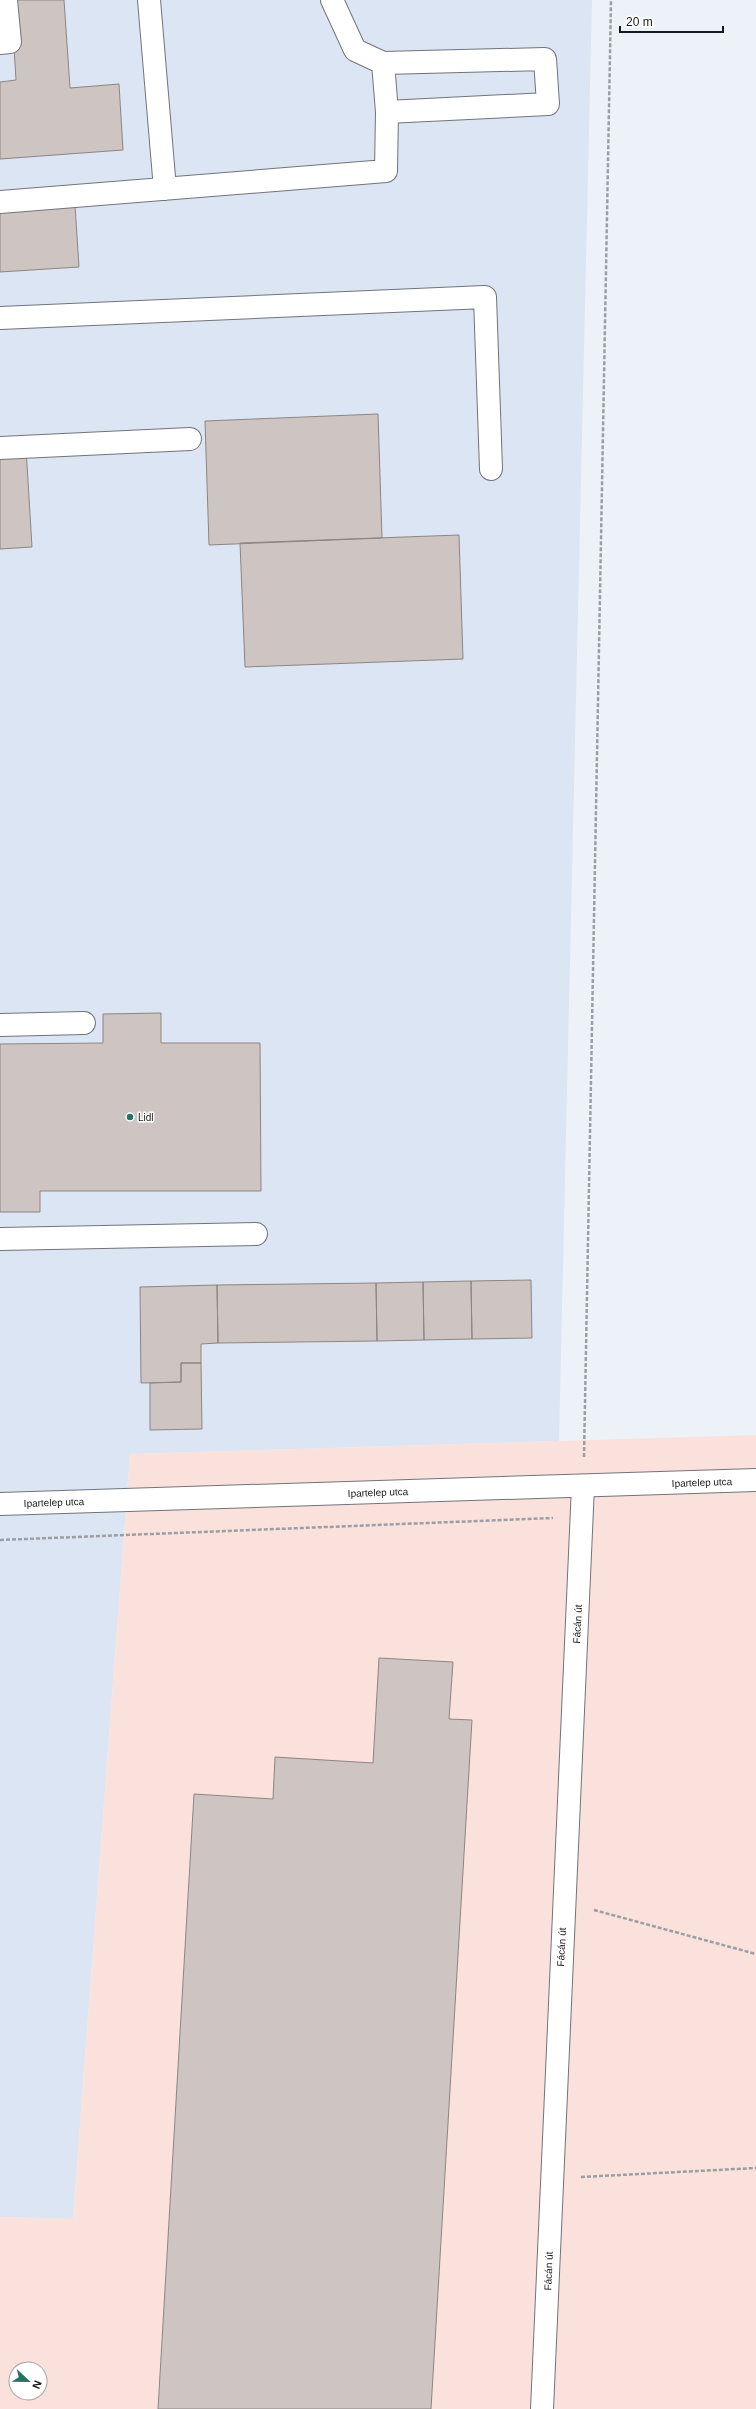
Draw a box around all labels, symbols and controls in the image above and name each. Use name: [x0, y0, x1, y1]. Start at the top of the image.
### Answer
scale bar: [620, 8, 723, 34]
text: 20 m: [626, 15, 653, 29]
marker: Lidl: [125, 1112, 135, 1122]
place label: Lidl: [138, 1112, 154, 1123]
street label: Ipartelep utca: [672, 1476, 733, 1489]
street label: Ipartelep utca: [348, 1486, 409, 1499]
street label: Ipartelep utca: [24, 1496, 85, 1509]
street label: Fácán út: [571, 1604, 584, 1644]
street label: Fácán út: [555, 1927, 568, 1967]
street label: Fácán út: [542, 2251, 555, 2291]
north arrow: [8, 2361, 48, 2401]
text: N: [30, 2379, 44, 2391]

